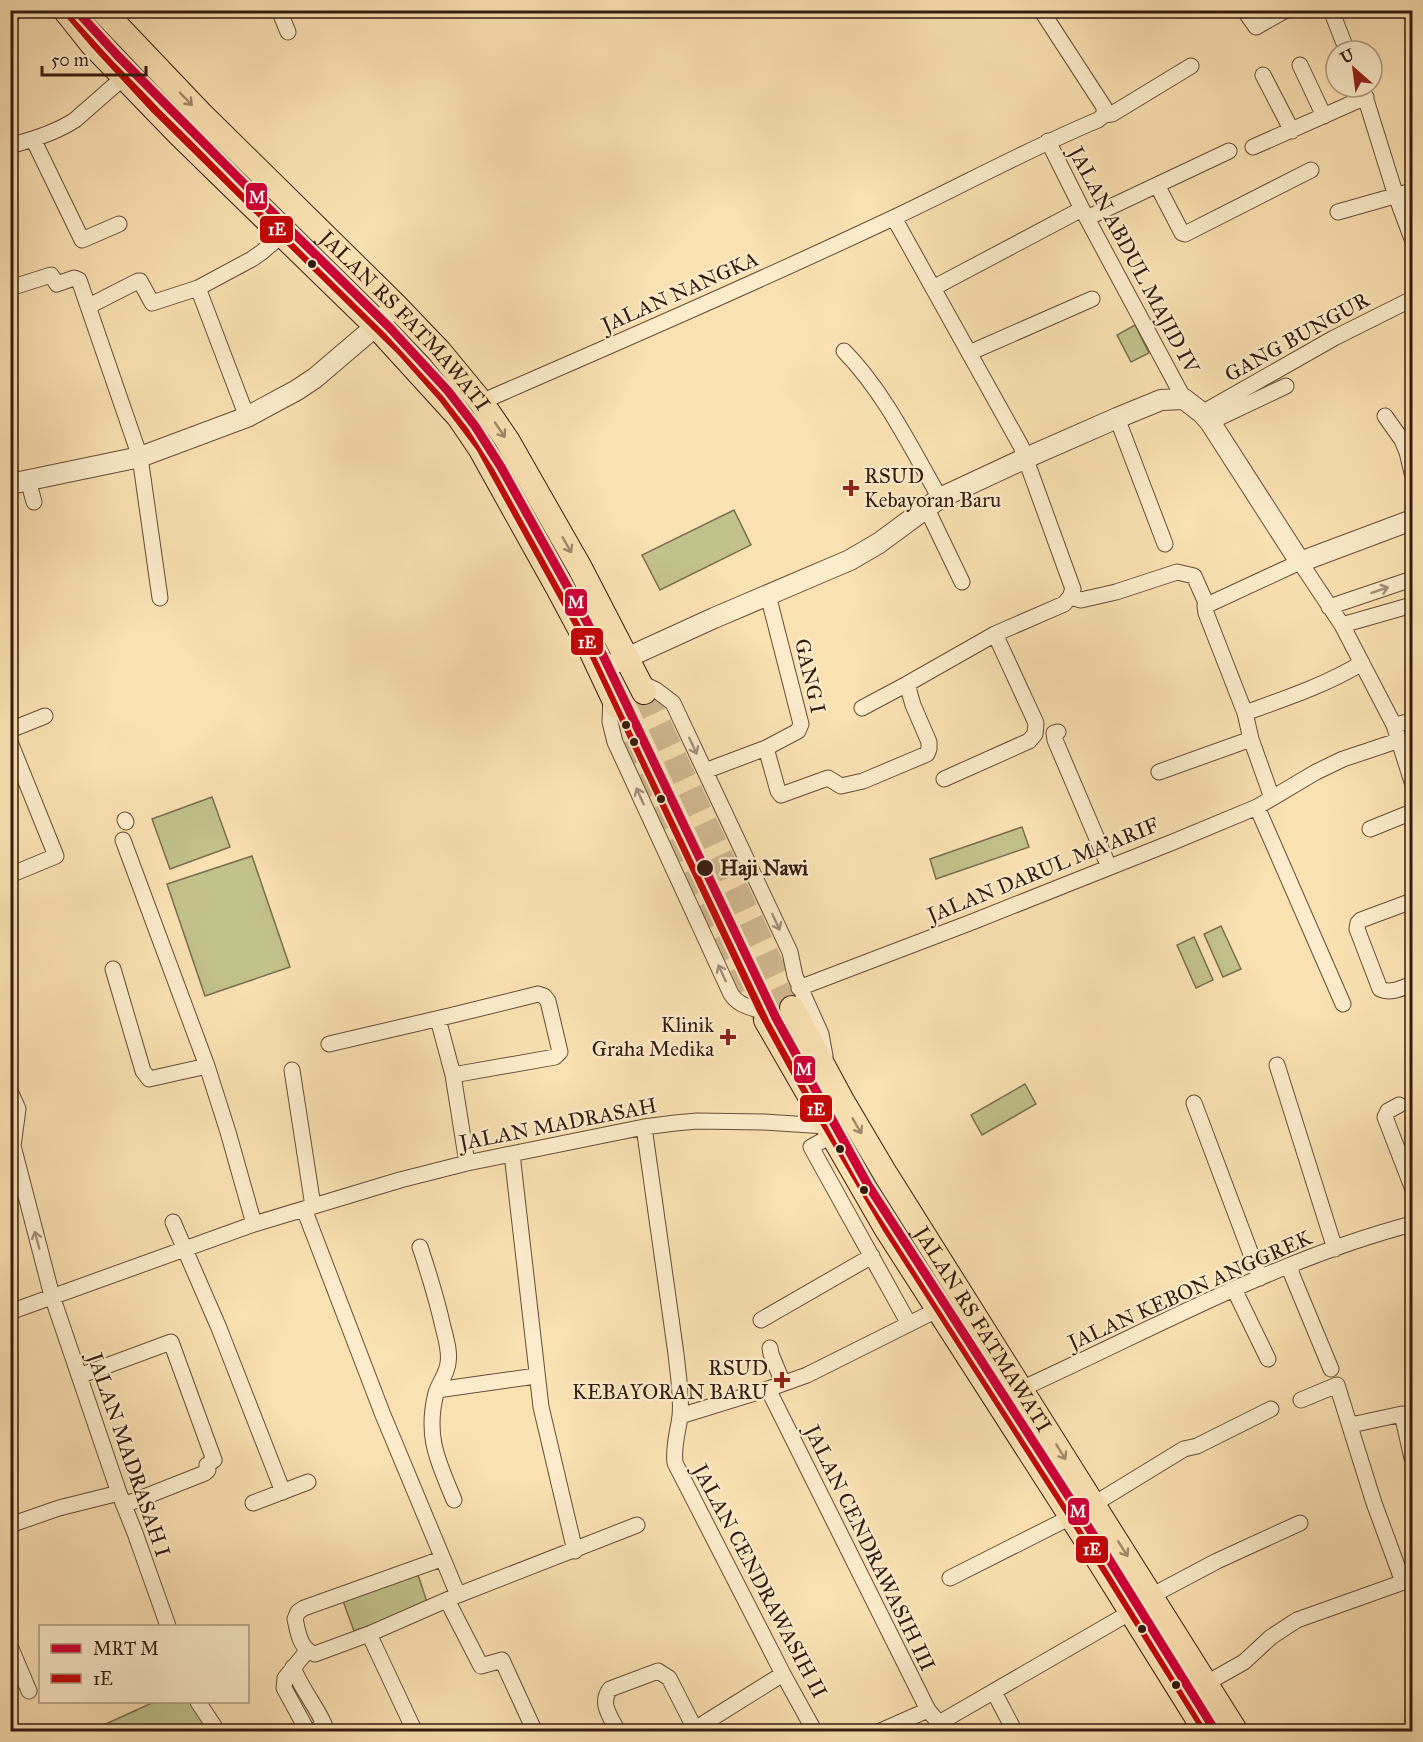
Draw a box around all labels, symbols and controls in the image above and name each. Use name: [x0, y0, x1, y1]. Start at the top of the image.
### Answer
scale bar: [42, 39, 146, 77]
north arrow: [1324, 39, 1384, 99]
text: U: [1337, 45, 1358, 68]
text: 50 m: [51, 49, 89, 71]
one-way arrow: [179, 91, 193, 106]
street label: JALAN ABDUL MAJID IV: [1062, 140, 1206, 379]
line badge: M: [245, 182, 268, 211]
text: M: [249, 188, 266, 207]
line badge: 1E: [259, 215, 294, 244]
text: 1E: [268, 220, 286, 239]
street label: JALAN RS FATMAWATI: [313, 224, 496, 415]
street label: JALAN NANGKA: [596, 246, 762, 339]
unlabelled marker: [306, 258, 318, 270]
street label: GANG BUNGUR: [1220, 286, 1375, 388]
one-way arrow: [494, 421, 506, 438]
place label: RSUD Kebayoran Baru: [864, 463, 1001, 513]
marker: RSUD Kebayoran Baru: [842, 479, 860, 497]
one-way arrow: [561, 536, 573, 553]
one-way arrow: [1370, 584, 1389, 595]
line badge: M: [564, 588, 588, 617]
text: M: [568, 593, 585, 612]
line badge: 1E: [570, 627, 604, 656]
text: 1E: [578, 633, 596, 652]
street label: GANG I: [789, 636, 831, 716]
unlabelled marker: [620, 719, 632, 731]
unlabelled marker: [628, 736, 640, 748]
one-way arrow: [688, 736, 700, 754]
one-way arrow: [634, 787, 645, 806]
unlabelled marker: [655, 793, 667, 805]
street label: JALAN DARUL MA'ARIF: [922, 812, 1163, 929]
place label: Haji Nawi: [720, 855, 808, 881]
marker: Haji Nawi: [695, 858, 715, 878]
one-way arrow: [771, 913, 783, 931]
one-way arrow: [716, 964, 727, 982]
place label: Klinik Graha Medika: [592, 1012, 714, 1062]
marker: Klinik Graha Medika: [719, 1028, 737, 1046]
line badge: M: [793, 1055, 816, 1084]
text: M: [796, 1060, 813, 1079]
street label: JALAN MADRASAH: [455, 1092, 659, 1156]
line badge: 1E: [799, 1094, 833, 1123]
text: 1E: [807, 1100, 825, 1119]
one-way arrow: [851, 1117, 863, 1134]
unlabelled marker: [834, 1143, 846, 1155]
unlabelled marker: [858, 1184, 870, 1196]
street label: JALAN RS FATMAWATI: [908, 1220, 1057, 1437]
street label: JALAN KEBON ANGGREK: [1062, 1224, 1317, 1356]
one-way arrow: [31, 1231, 43, 1250]
street label: JALAN MADRASAH I: [81, 1348, 176, 1560]
place label: RSUD KEBAYORAN BARU: [572, 1355, 768, 1405]
marker: RSUD KEBAYORAN BARU: [773, 1371, 791, 1389]
street label: JALAN CENDRAWASIH III: [798, 1419, 941, 1675]
one-way arrow: [1055, 1443, 1067, 1460]
street label: JALAN CENDRAWASIH II: [686, 1458, 833, 1703]
line badge: M: [1067, 1497, 1090, 1526]
text: M: [1070, 1502, 1087, 1521]
line badge: 1E: [1075, 1535, 1109, 1564]
text: 1E: [1083, 1540, 1101, 1559]
one-way arrow: [1117, 1540, 1129, 1557]
unlabelled marker: [1136, 1623, 1148, 1635]
legend: [39, 1625, 249, 1703]
text: MRT M: [93, 1638, 159, 1660]
text: 1E: [93, 1668, 113, 1690]
unlabelled marker: [1170, 1679, 1182, 1691]

